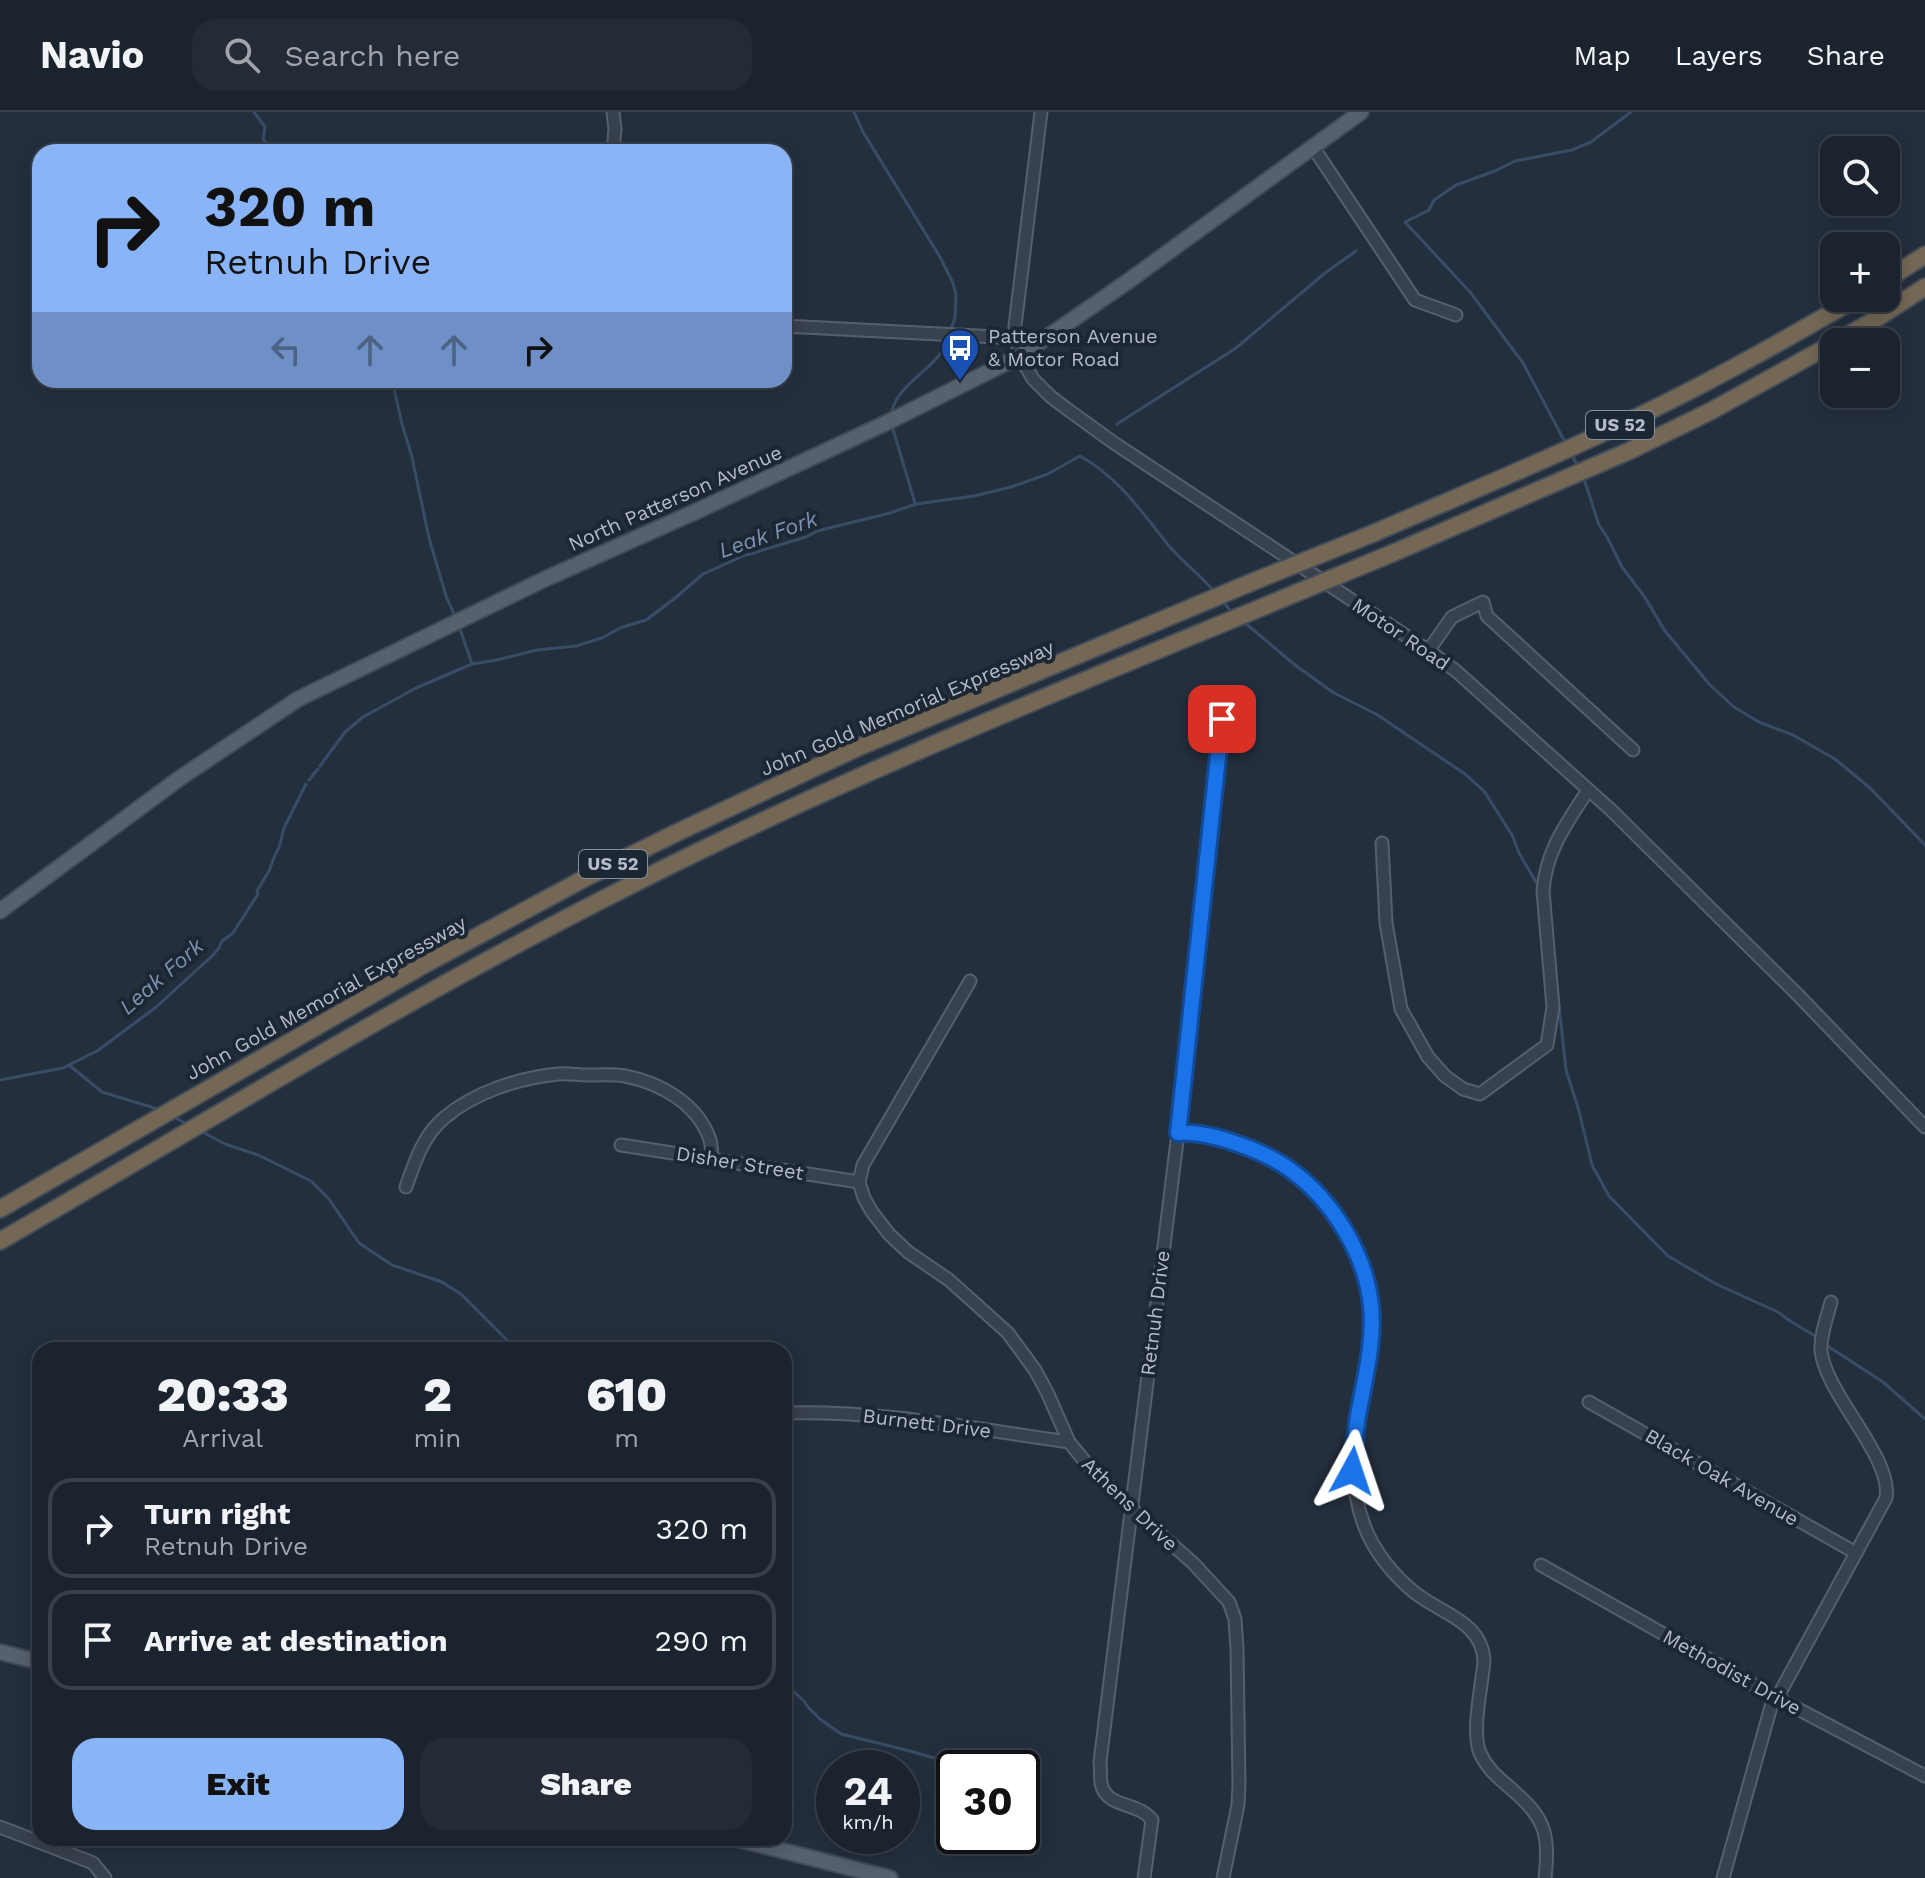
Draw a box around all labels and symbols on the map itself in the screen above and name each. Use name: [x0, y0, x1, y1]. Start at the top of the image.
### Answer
place label: Patterson Avenue & Motor Road: [988, 324, 1158, 371]
bus stop icon: Patterson Avenue & Motor Road: [939, 327, 981, 382]
road number: US 52: [1586, 411, 1654, 439]
street label: North Patterson Avenue: [564, 440, 786, 556]
water label: Leak Fork: [716, 506, 822, 563]
street label: Motor Road: [1348, 593, 1454, 675]
street label: John Gold Memorial Expressway: [757, 635, 1058, 781]
pin: [1188, 685, 1256, 753]
road number: US 52: [579, 850, 647, 878]
street label: John Gold Memorial Expressway: [182, 910, 471, 1085]
water label: Leak Fork: [114, 933, 209, 1020]
street label: Disher Street: [675, 1141, 806, 1185]
street label: Retnuh Drive: [1135, 1249, 1175, 1377]
street label: Burnett Drive: [861, 1403, 993, 1443]
street label: Black Oak Avenue: [1641, 1423, 1803, 1531]
position arrow: [1310, 1429, 1394, 1513]
street label: Athens Drive: [1077, 1452, 1183, 1556]
street label: Methodist Drive: [1659, 1624, 1805, 1720]
speed limit sign: 30: [936, 1750, 1040, 1854]

